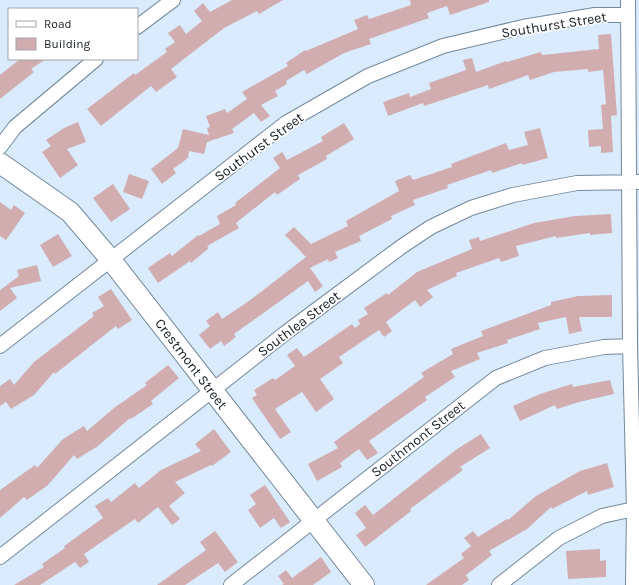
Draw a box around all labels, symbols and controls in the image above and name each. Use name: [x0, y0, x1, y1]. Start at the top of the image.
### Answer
legend: [8, 8, 138, 60]
street label: Southurst Street: [500, 8, 608, 42]
text: Road: [44, 17, 72, 31]
text: Building: [44, 37, 91, 51]
street label: Southurst Street: [211, 109, 307, 185]
street label: Southlea Street: [254, 287, 344, 361]
street label: Crestmont Street: [151, 315, 231, 413]
street label: Southmont Street: [368, 397, 468, 481]

